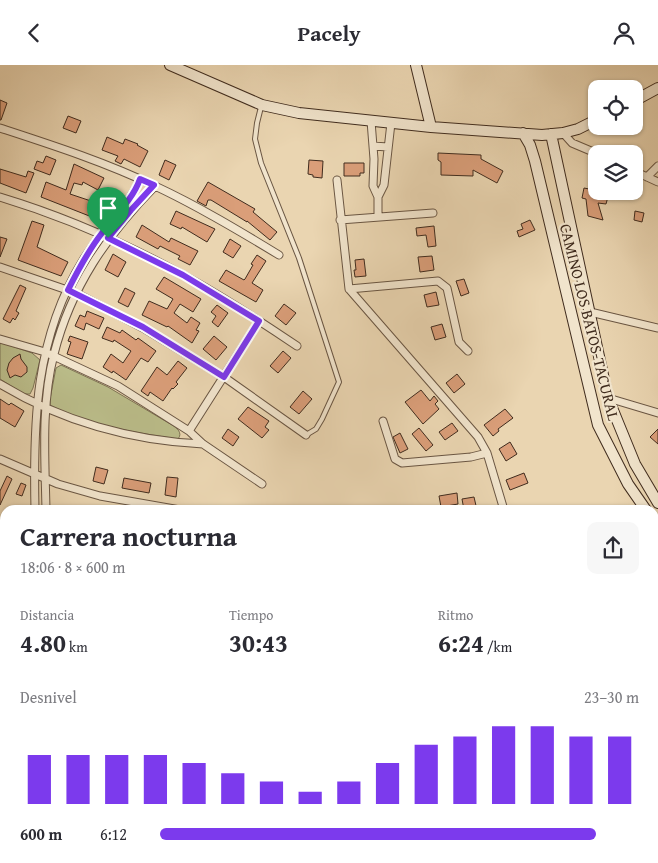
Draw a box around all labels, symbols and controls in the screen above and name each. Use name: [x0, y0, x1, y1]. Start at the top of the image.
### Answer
text: Pacely: [297, 17, 361, 49]
icon: back: [20, 19, 48, 47]
icon: person: [610, 19, 638, 47]
map controls: [588, 80, 643, 200]
button: locate: [588, 80, 643, 135]
button: layers: [588, 145, 643, 200]
pin: [87, 187, 129, 238]
icon: arrive: [94, 194, 122, 222]
street label: CAMINO LOS BATOS-TACURAL: [554, 221, 626, 423]
text: Carrera nocturna: [20, 515, 237, 556]
button: share: [587, 522, 639, 574]
text: 18:06 · 8 × 600 m: [20, 555, 125, 579]
text: Distancia: [20, 605, 74, 625]
text: Tiempo: [229, 605, 273, 625]
text: Ritmo: [438, 605, 474, 625]
text: 4.80: [20, 625, 66, 661]
text: 30:43: [229, 625, 288, 661]
text: 6:24: [438, 625, 484, 661]
text: km: [66, 637, 88, 657]
text: /km: [484, 637, 512, 657]
text: Desnivel: [20, 685, 77, 709]
text: 23–30 m: [584, 685, 639, 709]
text: 600 m: [20, 822, 62, 846]
text: 6:12: [100, 822, 127, 846]

